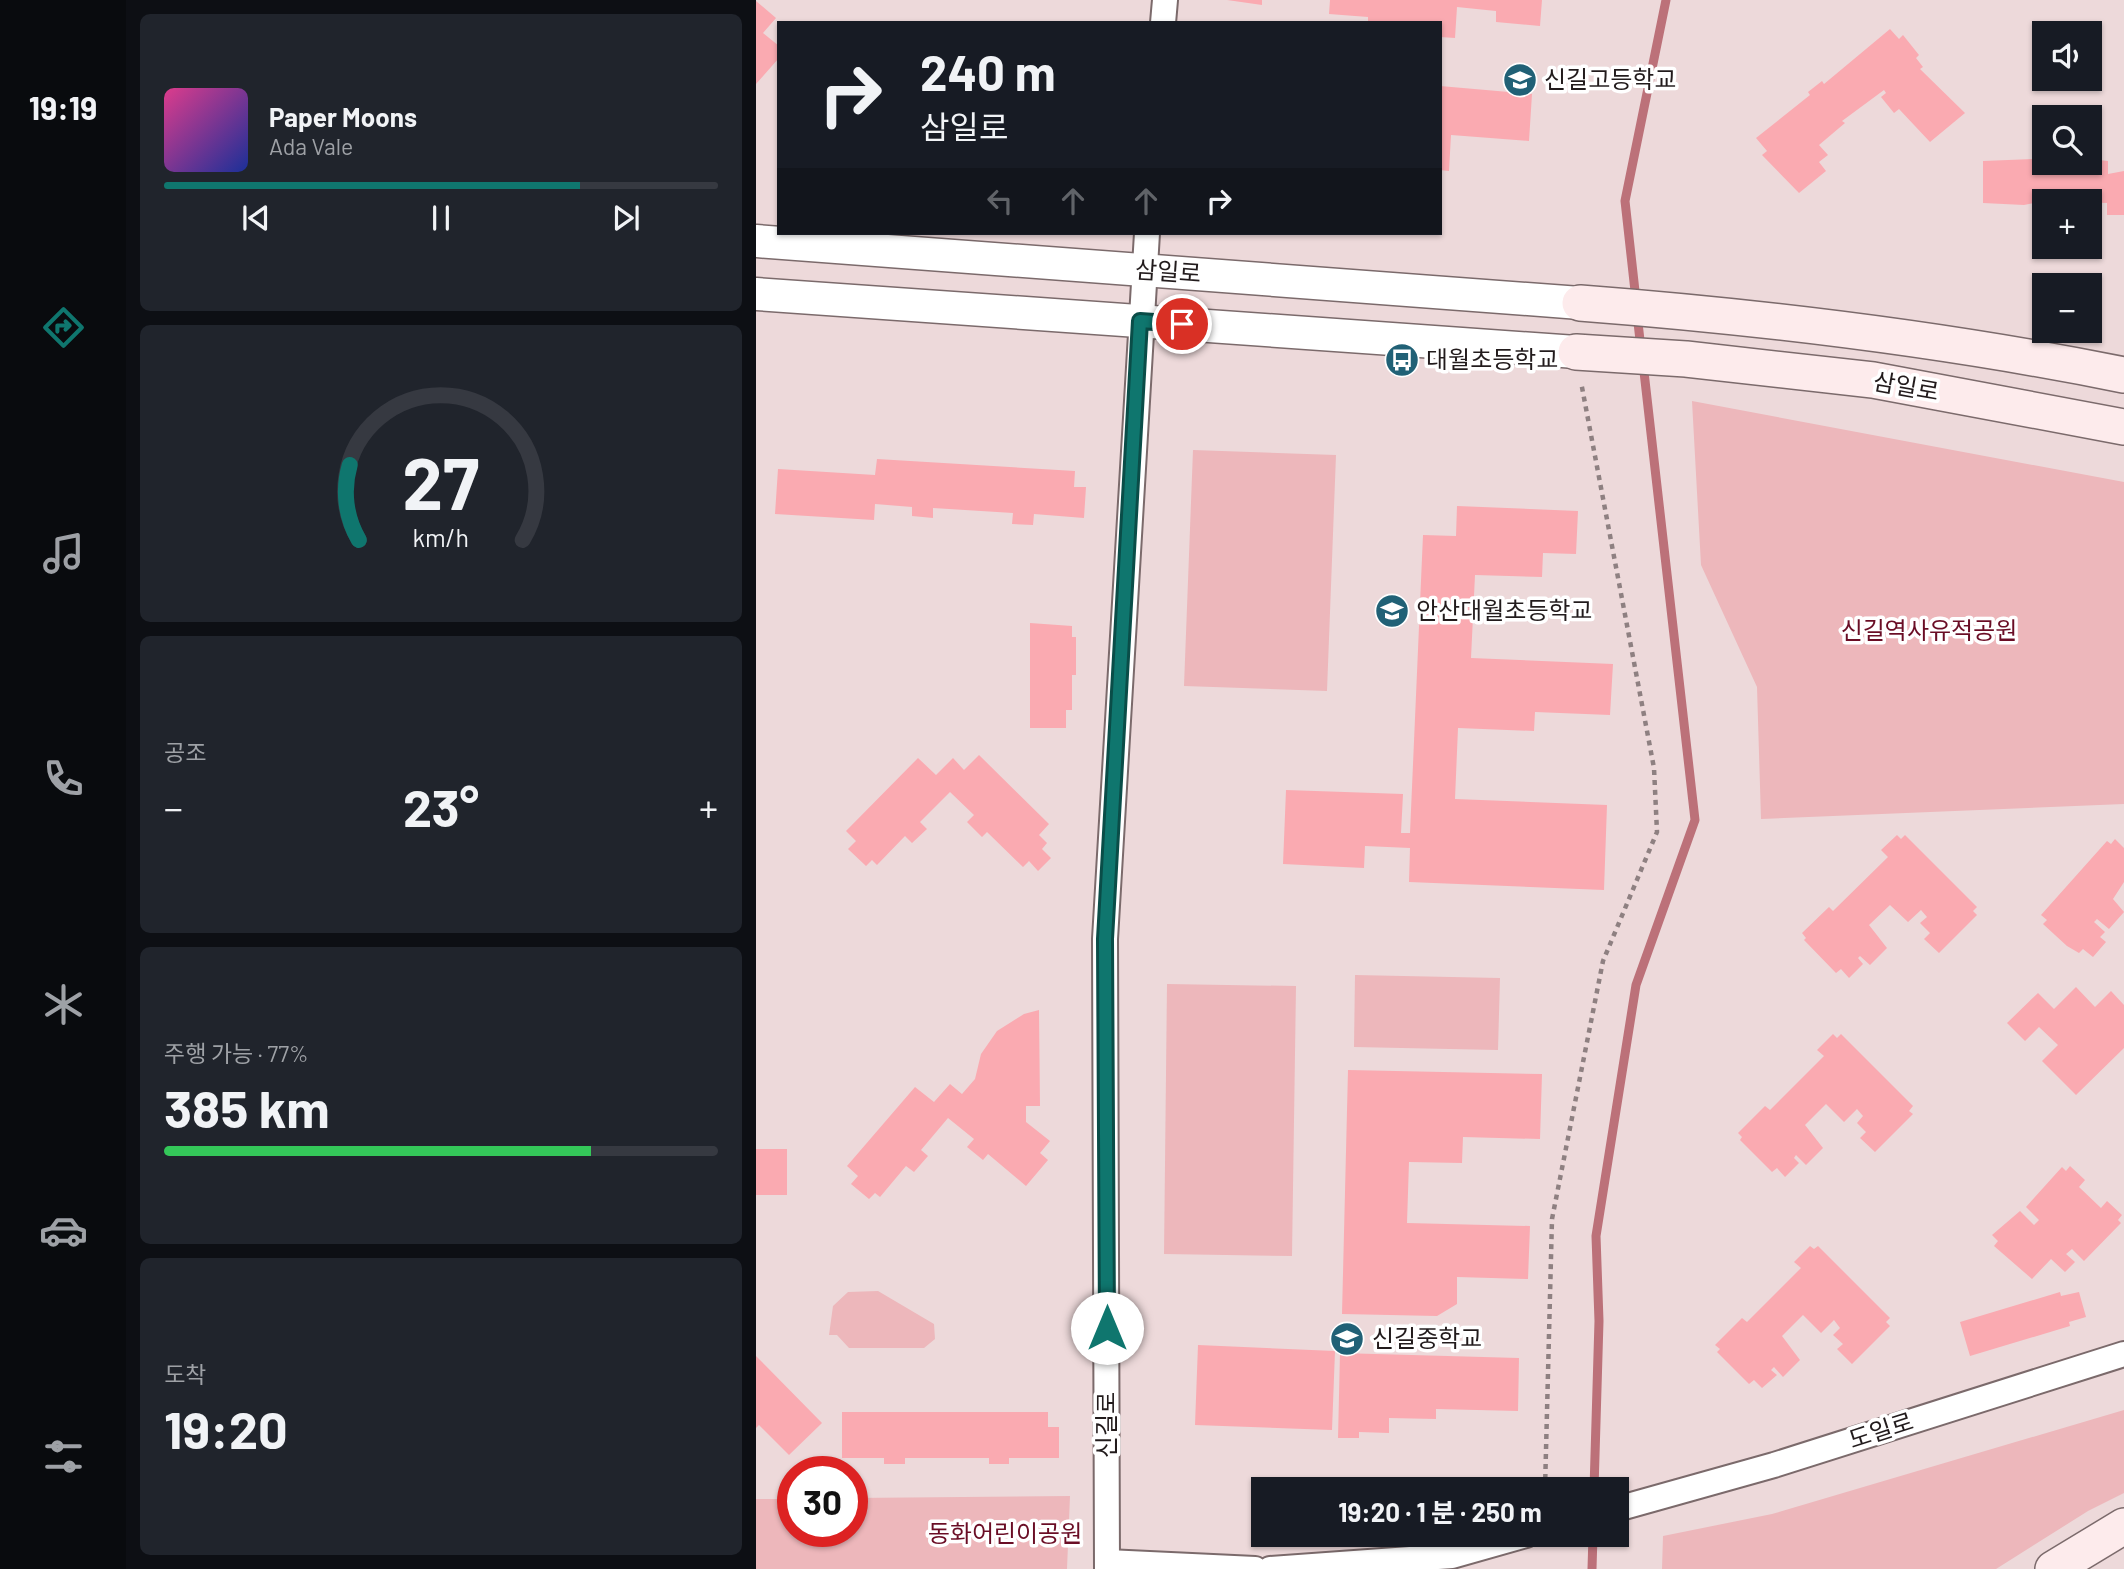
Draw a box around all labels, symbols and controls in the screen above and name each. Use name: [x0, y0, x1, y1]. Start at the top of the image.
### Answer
map controls: [2032, 21, 2102, 343]
button: sound: [2032, 21, 2102, 91]
text: 240 m: [920, 42, 1056, 101]
icon: right: [805, 49, 896, 140]
school or university icon: 신길고등학교: [1501, 61, 1539, 99]
place label: 신길고등학교: [1544, 64, 1676, 93]
text: 19:19: [29, 88, 97, 126]
text: Paper Moons: [269, 101, 417, 132]
button: search: [2032, 105, 2102, 175]
text: 삼일로: [920, 107, 1008, 145]
text: Ada Vale: [269, 132, 353, 160]
icon: left: [981, 182, 1019, 220]
icon: ahead: [1054, 182, 1092, 220]
icon: ahead: [1127, 182, 1165, 220]
icon: right: [1200, 182, 1238, 220]
button: +: [2032, 189, 2102, 259]
icon: previous: [237, 199, 275, 237]
icon: pause: [422, 199, 460, 237]
icon: next: [607, 199, 645, 237]
street label: 삼일로: [1134, 254, 1202, 287]
button: −: [2032, 273, 2102, 343]
pin: [1152, 294, 1212, 354]
icon: directions: [39, 303, 88, 352]
icon: arrive: [1163, 305, 1201, 343]
bus stop icon: 대월초등학교: [1383, 341, 1421, 379]
place label: 대월초등학교: [1426, 344, 1558, 373]
street label: 삼일로: [1871, 365, 1941, 406]
text: 27: [403, 437, 479, 525]
text: km/h: [413, 521, 469, 551]
icon: music: [39, 529, 88, 578]
school or university icon: 안산대월초등학교: [1373, 592, 1411, 630]
place label: 안산대월초등학교: [1416, 595, 1593, 624]
park label: 신길역사유적공원: [1841, 615, 2017, 644]
text: 공조: [164, 738, 206, 766]
icon: phone: [39, 754, 88, 803]
text: 23°: [403, 775, 479, 837]
text: −: [164, 784, 183, 830]
text: +: [699, 784, 718, 830]
icon: climate: [39, 980, 88, 1029]
text: 주행 가능 · 77%: [164, 1039, 309, 1067]
text: 385 km: [164, 1076, 330, 1138]
icon: car: [39, 1206, 88, 1255]
position arrow: [1070, 1291, 1144, 1365]
school or university icon: 신길중학교: [1328, 1320, 1366, 1358]
place label: 신길중학교: [1372, 1323, 1482, 1352]
text: 도착: [164, 1360, 206, 1388]
street label: 신길로: [1091, 1392, 1120, 1458]
text: 19:20: [164, 1397, 288, 1459]
street label: 도일로: [1845, 1406, 1917, 1454]
icon: filters: [39, 1432, 88, 1481]
speed limit sign: 30: [777, 1456, 868, 1547]
text: 19:20 · 1 분 · 250 m: [1338, 1496, 1542, 1527]
park label: 동화어린이공원: [928, 1518, 1082, 1547]

